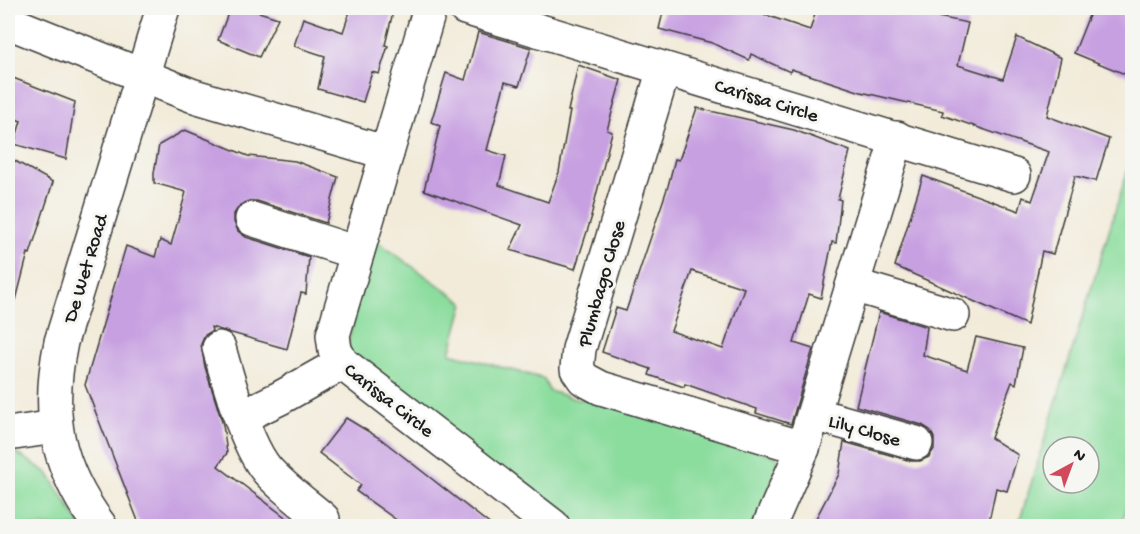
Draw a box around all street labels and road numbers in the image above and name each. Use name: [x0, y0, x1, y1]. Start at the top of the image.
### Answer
street label: Carissa Circle: [711, 76, 821, 129]
street label: De Wet Road: [59, 210, 115, 328]
street label: Plumbago Close: [574, 217, 633, 351]
street label: Carissa Circle: [338, 360, 438, 444]
street label: Lily Close: [825, 411, 903, 454]

